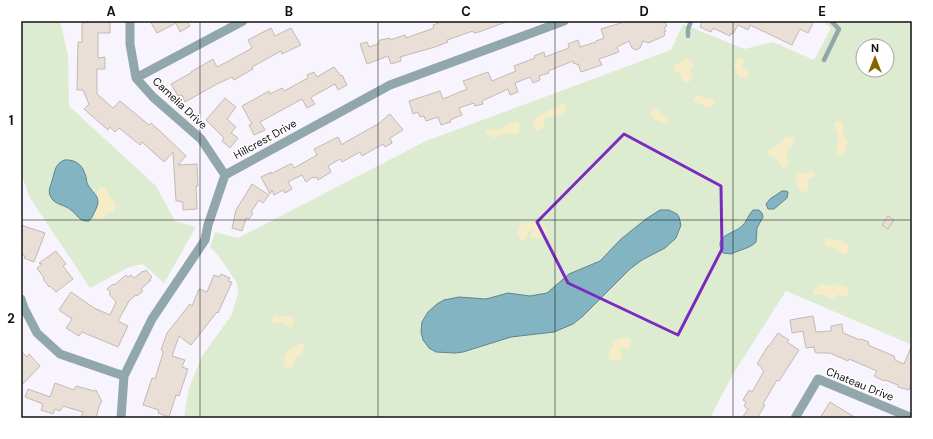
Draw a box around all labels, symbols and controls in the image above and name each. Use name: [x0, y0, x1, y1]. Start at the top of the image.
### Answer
text: A: [106, 3, 116, 20]
text: B: [285, 3, 293, 20]
text: C: [461, 3, 471, 20]
text: D: [639, 3, 649, 20]
text: E: [818, 3, 826, 20]
north arrow: [855, 38, 895, 78]
text: N: [871, 41, 879, 55]
street label: Camelia Drive: [150, 74, 210, 132]
text: 1: [9, 112, 13, 129]
street label: Hillcrest Drive: [231, 116, 299, 162]
text: 2: [7, 310, 15, 327]
street label: Chateau Drive: [824, 364, 896, 404]

